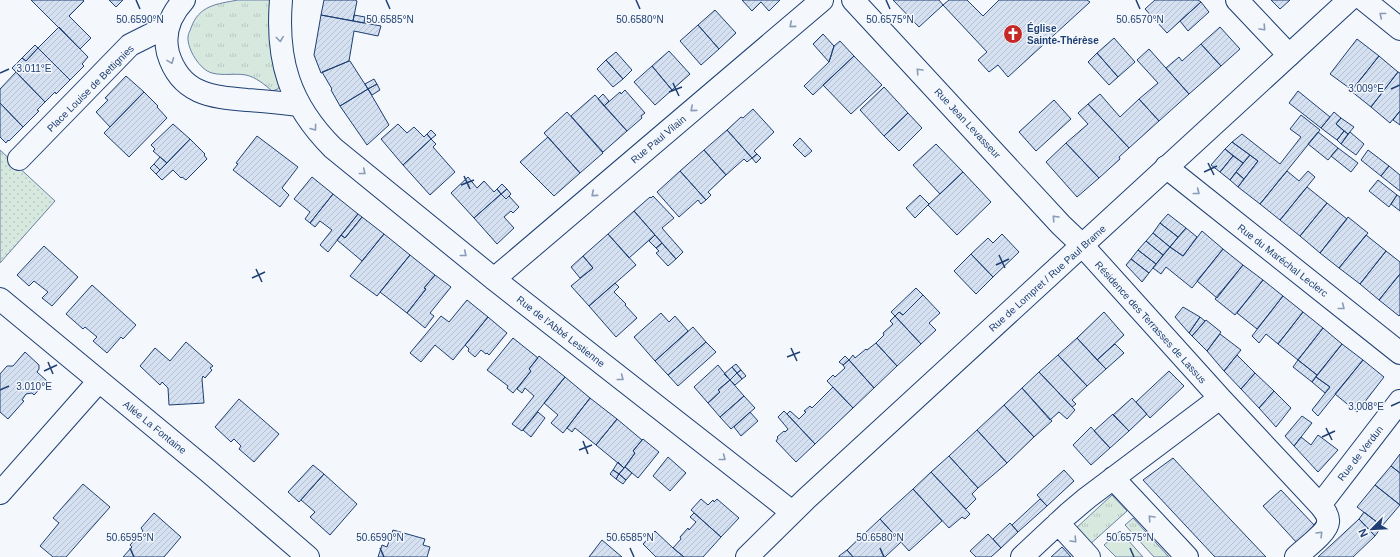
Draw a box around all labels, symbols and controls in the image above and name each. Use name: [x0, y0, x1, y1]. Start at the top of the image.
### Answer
one-way arrow: [1379, 12, 1386, 19]
text: 50.6590°N: [116, 14, 164, 25]
text: 50.6585°N: [366, 14, 414, 25]
text: 50.6580°N: [616, 14, 664, 25]
text: 50.6575°N: [866, 14, 914, 25]
text: 50.6570°N: [1116, 14, 1164, 25]
one-way arrow: [789, 21, 797, 28]
place label: Église Sainte-Thérèse: [1027, 22, 1099, 46]
church icon: Église Sainte-Thérèse: [1002, 23, 1024, 45]
one-way arrow: [1258, 23, 1265, 30]
one-way arrow: [275, 36, 284, 42]
street label: Place Louise de Bettignies: [45, 43, 136, 134]
one-way arrow: [167, 58, 175, 65]
text: 3.011°E: [17, 63, 52, 74]
one-way arrow: [917, 68, 924, 76]
text: 3.009°E: [1348, 83, 1384, 94]
street label: Rue Jean Levasseur: [932, 86, 1003, 161]
one-way arrow: [690, 105, 698, 112]
street label: Rue Paul Vilain: [629, 113, 688, 166]
one-way arrow: [309, 123, 316, 130]
one-way arrow: [358, 168, 365, 175]
one-way arrow: [1192, 187, 1199, 194]
one-way arrow: [591, 189, 599, 196]
one-way arrow: [1052, 215, 1060, 223]
street label: Rue du Maréchal Leclerc: [1236, 222, 1330, 299]
street label: Rue de Lompret / Rue Paul Brame: [987, 223, 1108, 334]
one-way arrow: [459, 250, 466, 257]
street label: Résidence des Terrasses de Lassus: [1093, 259, 1208, 386]
street label: Rue de l'Abbé Lestienne: [514, 294, 607, 369]
one-way arrow: [1338, 303, 1345, 310]
one-way arrow: [616, 373, 623, 380]
text: 3.010°E: [16, 381, 52, 392]
street label: Allée La Fontaine: [121, 399, 189, 456]
text: 3.008°E: [1348, 401, 1384, 412]
street label: Rue de Verdun: [1336, 424, 1385, 483]
one-way arrow: [719, 453, 726, 460]
north arrow: [1352, 509, 1392, 549]
one-way arrow: [1149, 515, 1156, 523]
text: N: [1356, 527, 1370, 539]
one-way arrow: [1315, 531, 1323, 539]
text: 50.6595°N: [106, 532, 154, 543]
text: 50.6590°N: [356, 532, 404, 543]
text: 50.6585°N: [606, 532, 654, 543]
text: 50.6580°N: [856, 532, 904, 543]
text: 50.6575°N: [1106, 532, 1154, 543]
one-way arrow: [1069, 535, 1077, 543]

